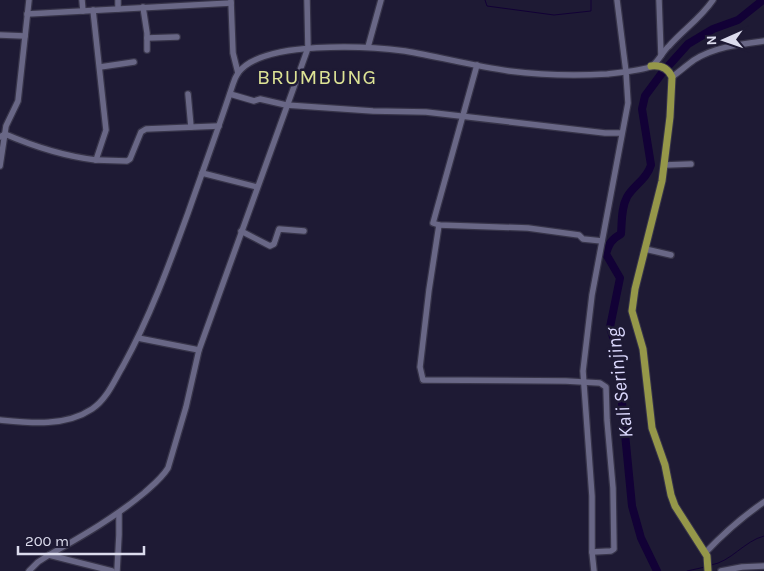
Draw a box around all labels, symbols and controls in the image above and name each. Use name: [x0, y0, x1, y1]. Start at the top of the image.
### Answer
north arrow: [699, 15, 749, 65]
text: N: [703, 35, 720, 46]
district label: BRUMBUNG: [257, 65, 377, 89]
water label: Kali Serinjing: [601, 326, 638, 439]
scale bar: [18, 524, 144, 556]
text: 200 m: [25, 532, 69, 550]

